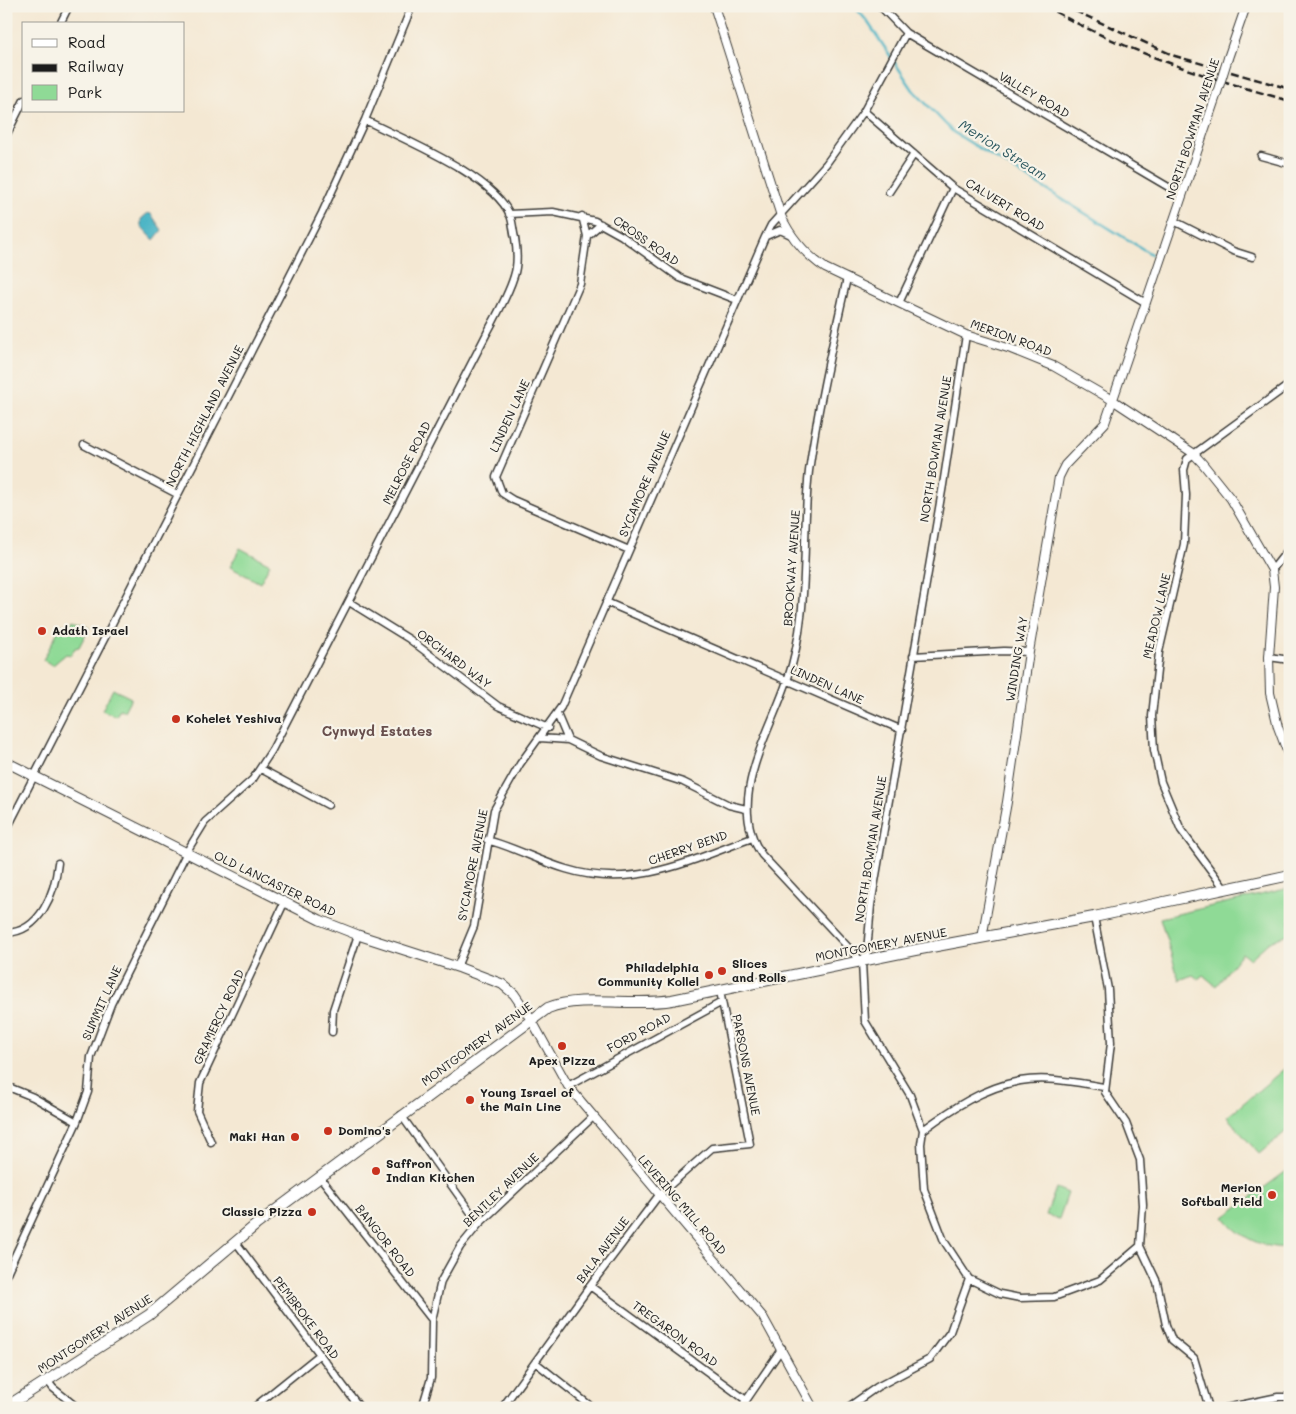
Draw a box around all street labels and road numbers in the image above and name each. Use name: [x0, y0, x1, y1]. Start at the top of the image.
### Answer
street label: NORTH BOWMAN AVENUE: [1162, 56, 1223, 202]
street label: VALLEY ROAD: [996, 67, 1073, 121]
street label: CALVERT ROAD: [963, 174, 1048, 234]
street label: CROSS ROAD: [610, 212, 683, 269]
street label: MERION ROAD: [969, 315, 1054, 359]
street label: NORTH HIGHLAND AVENUE: [161, 342, 247, 489]
street label: NORTH BOWMAN AVENUE: [916, 374, 955, 523]
street label: LINDEN LANE: [485, 376, 533, 455]
street label: MELROSE ROAD: [378, 418, 434, 507]
street label: SYCAMORE AVENUE: [614, 428, 674, 539]
street label: BROOKWAY AVENUE: [779, 509, 803, 627]
street label: MEADOW LANE: [1138, 571, 1174, 660]
street label: WINDING WAY: [1001, 615, 1031, 703]
street label: ORCHARD WAY: [414, 625, 495, 691]
street label: LINDEN LANE: [788, 661, 867, 707]
street label: NORTH BOWMAN AVENUE: [851, 774, 890, 923]
street label: SYCAMORE AVENUE: [453, 807, 491, 922]
street label: CHERRY BEND: [646, 826, 729, 868]
street label: OLD LANCASTER ROAD: [212, 847, 339, 920]
street label: MONTGOMERY AVENUE: [814, 923, 948, 965]
street label: SUMMIT LANE: [78, 963, 125, 1042]
street label: GRAMERCY ROAD: [189, 967, 247, 1067]
street label: MONTGOMERY AVENUE: [418, 997, 535, 1089]
street label: FORD ROAD: [604, 1009, 673, 1056]
street label: PARSONS AVENUE: [729, 1013, 765, 1117]
street label: BENTLEY AVENUE: [459, 1149, 542, 1230]
street label: LEVERING MILL ROAD: [635, 1151, 731, 1258]
street label: BANGOR ROAD: [352, 1201, 419, 1280]
street label: BALA AVENUE: [572, 1213, 632, 1286]
street label: PEMBROKE ROAD: [270, 1273, 343, 1362]
street label: MONTGOMERY AVENUE: [34, 1290, 155, 1376]
street label: TREGARON ROAD: [630, 1297, 722, 1370]

